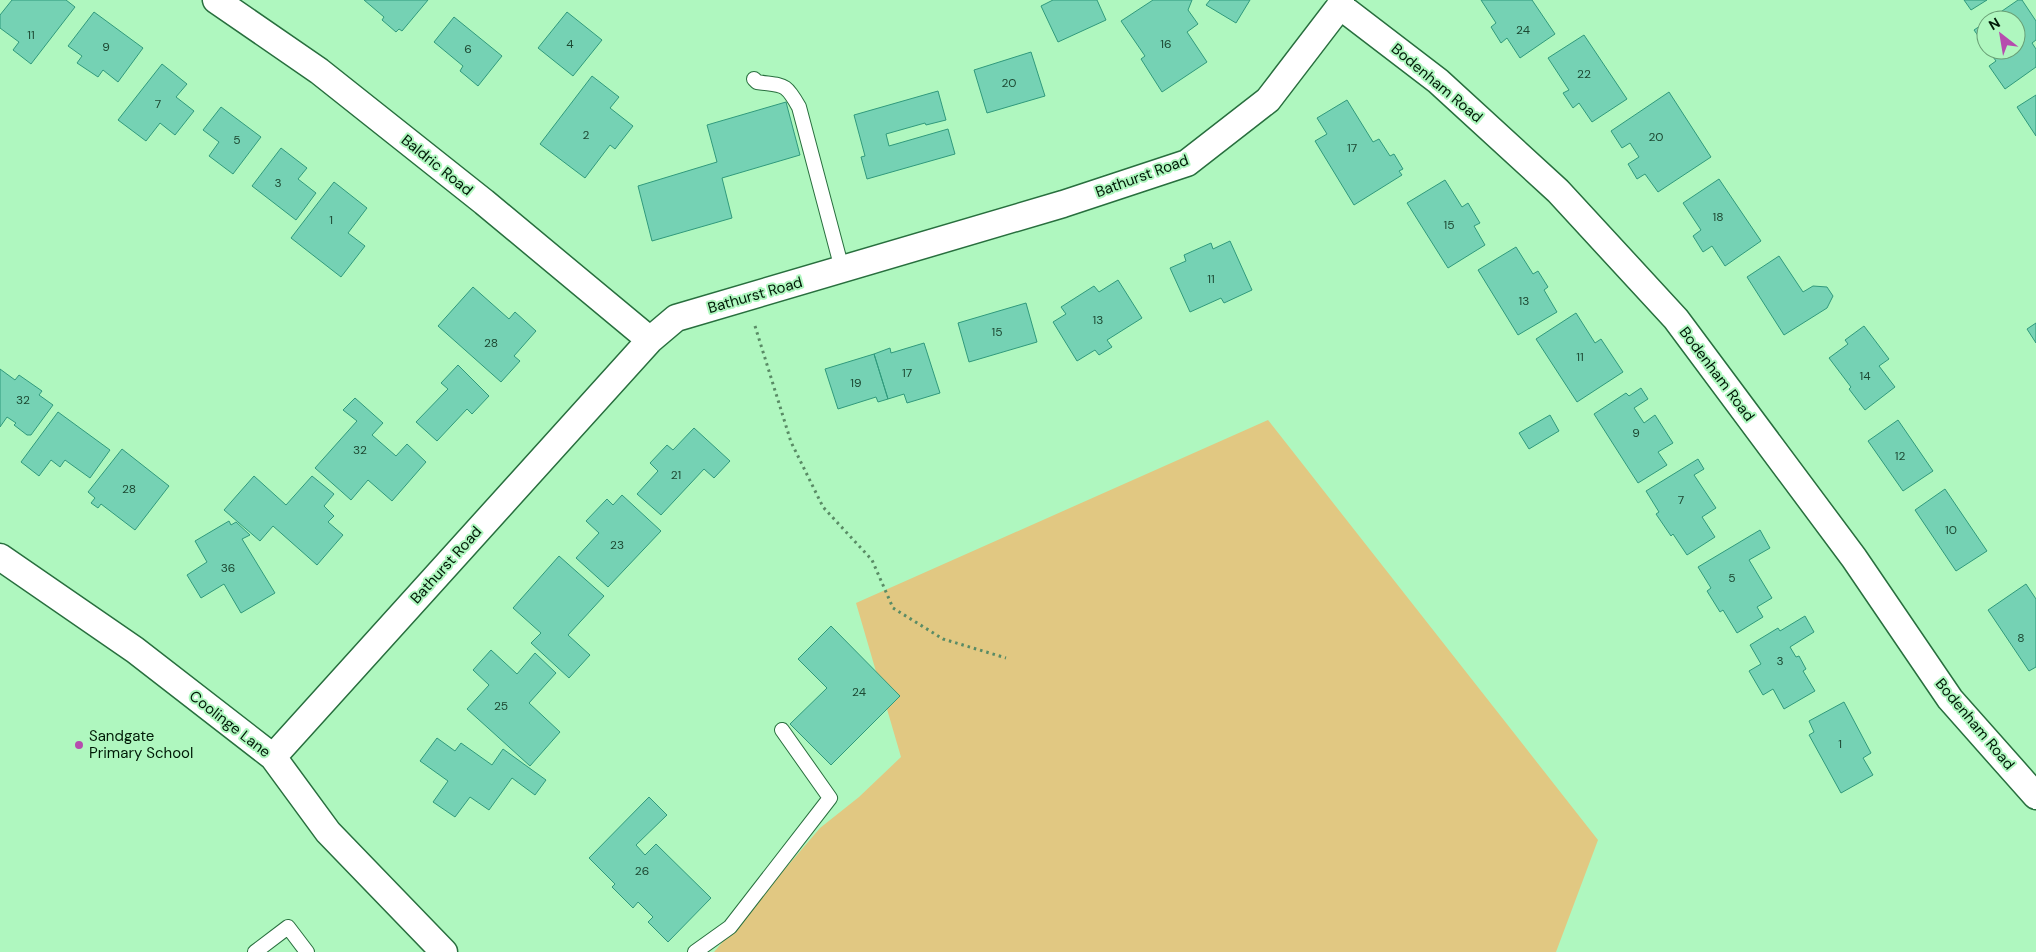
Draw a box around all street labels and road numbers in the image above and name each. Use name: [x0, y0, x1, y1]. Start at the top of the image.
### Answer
street label: Bodenham Road: [1387, 39, 1487, 127]
street label: Baldric Road: [397, 130, 477, 200]
street label: Bathurst Road: [1093, 150, 1191, 202]
street label: Bathurst Road: [705, 272, 805, 318]
street label: Bodenham Road: [1675, 323, 1759, 425]
street label: Bathurst Road: [406, 522, 486, 608]
street label: Bodenham Road: [1931, 674, 2019, 774]
street label: Coolinge Lane: [185, 686, 275, 762]

